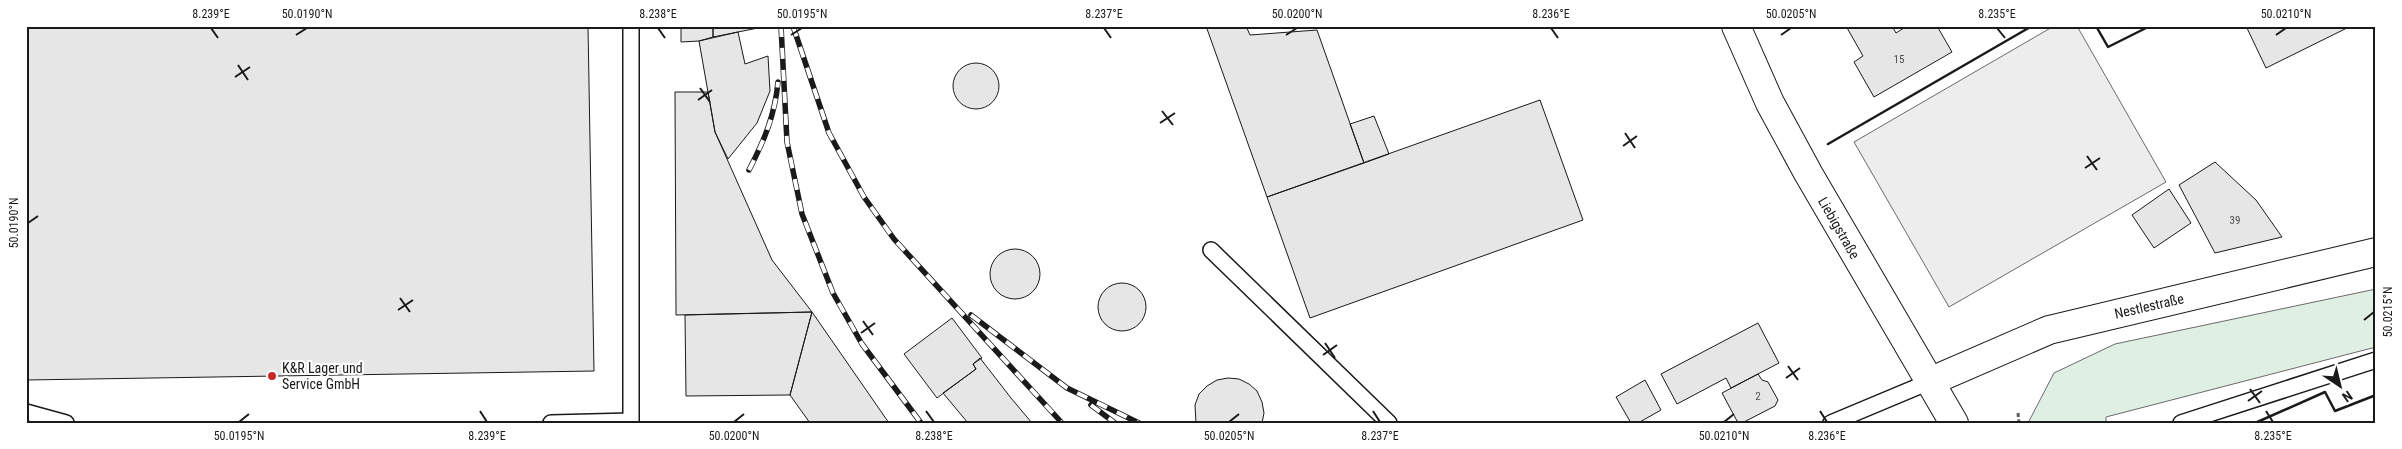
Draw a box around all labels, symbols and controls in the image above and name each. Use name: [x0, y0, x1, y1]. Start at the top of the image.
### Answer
text: 8.239°E: [192, 7, 230, 21]
text: 50.0190°N: [282, 7, 332, 21]
text: 8.238°E: [639, 7, 677, 21]
text: 50.0195°N: [777, 7, 827, 21]
text: 8.237°E: [1085, 7, 1123, 21]
text: 50.0200°N: [1272, 7, 1322, 21]
text: 8.236°E: [1532, 7, 1570, 21]
text: 50.0205°N: [1766, 7, 1816, 21]
text: 8.235°E: [1978, 7, 2016, 21]
text: 50.0210°N: [2261, 7, 2311, 21]
house number: 15: [1894, 53, 1904, 66]
street label: Liebigstraße: [1815, 194, 1863, 262]
text: 50.0190°N: [7, 198, 21, 248]
house number: 39: [2230, 214, 2240, 227]
text: 50.0215°N: [2381, 287, 2395, 337]
street label: Nestlestraße: [2113, 290, 2186, 322]
place label: K&R Lager und Service GmbH: [282, 360, 363, 392]
north arrow: [2314, 362, 2364, 412]
marker: K&R Lager und Service GmbH: [266, 370, 278, 382]
text: N: [2339, 388, 2356, 406]
house number: 2: [1755, 390, 1761, 403]
text: 50.0195°N: [214, 429, 264, 443]
text: 8.239°E: [468, 429, 506, 443]
text: 50.0200°N: [709, 429, 759, 443]
text: 8.238°E: [915, 429, 953, 443]
text: 50.0205°N: [1204, 429, 1254, 443]
text: 8.237°E: [1361, 429, 1399, 443]
text: 50.0210°N: [1699, 429, 1749, 443]
text: 8.236°E: [1808, 429, 1846, 443]
text: 8.235°E: [2254, 429, 2292, 443]

